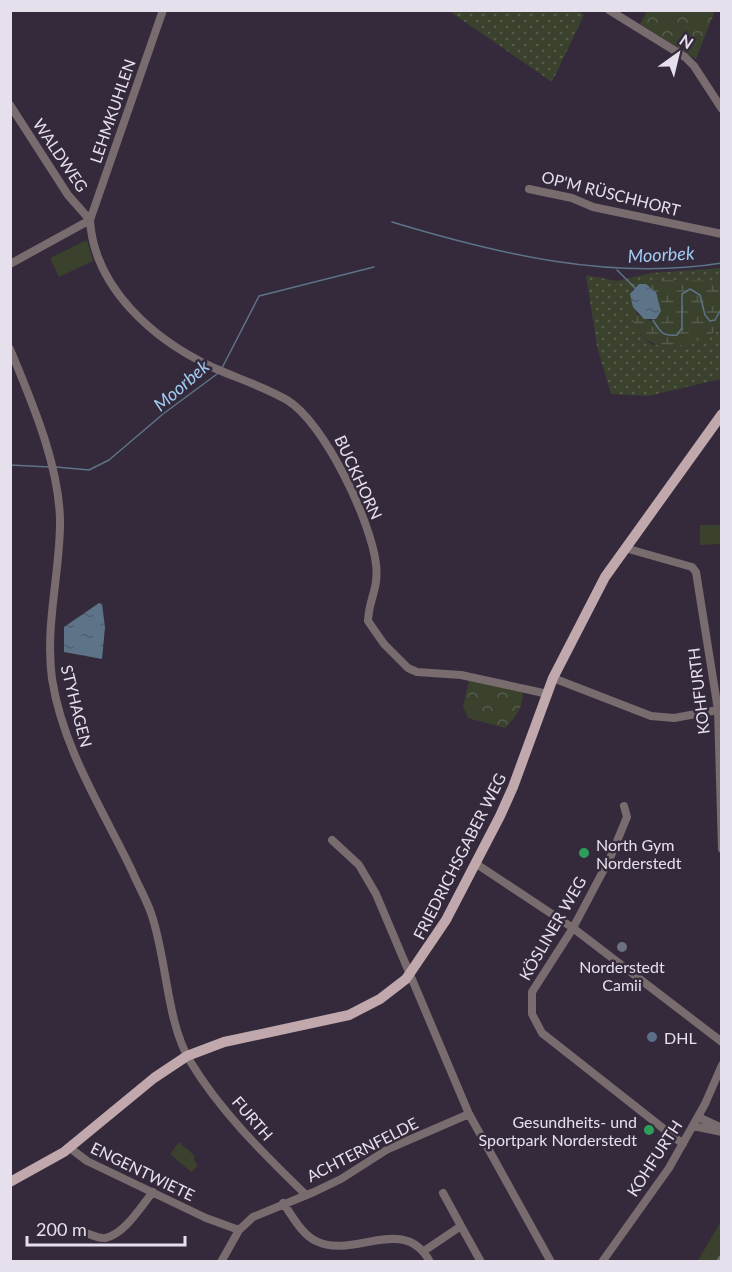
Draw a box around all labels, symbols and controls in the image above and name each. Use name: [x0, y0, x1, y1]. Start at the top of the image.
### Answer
north arrow: [648, 24, 708, 84]
text: N: [676, 30, 697, 52]
street label: LEHMKUHLEN: [85, 56, 139, 166]
street label: WALDWEG: [30, 115, 92, 195]
street label: OP'M RÜSCHHORT: [540, 167, 683, 220]
water label: Moorbek: [627, 241, 695, 267]
water label: Moorbek: [149, 354, 214, 415]
street label: BUCKHORN: [331, 432, 387, 522]
street label: KOHFURTH: [683, 647, 713, 735]
street label: STYHAGEN: [58, 663, 96, 749]
street label: FRIEDRICHSGABER WEG: [409, 770, 509, 942]
place label: North Gym Norderstedt: [596, 835, 682, 872]
marker: North Gym Norderstedt: [577, 846, 591, 860]
street label: KÖSLINER WEG: [515, 873, 589, 983]
marker: Norderstedt Camii: [615, 940, 629, 954]
place label: Norderstedt Camii: [579, 957, 665, 994]
place label: DHL: [664, 1028, 697, 1047]
marker: DHL: [645, 1030, 659, 1044]
street label: FURTH: [229, 1092, 277, 1144]
place label: Gesundheits- und Sportpark Norderstedt: [478, 1112, 637, 1149]
street label: ACHTERNFELDE: [303, 1113, 421, 1185]
street label: KOHFURTH: [622, 1116, 686, 1200]
marker: Gesundheits- und Sportpark Norderstedt: [642, 1123, 656, 1137]
street label: ENGENTWIETE: [88, 1138, 198, 1204]
scale bar: [27, 1209, 184, 1247]
text: 200 m: [36, 1218, 87, 1240]

